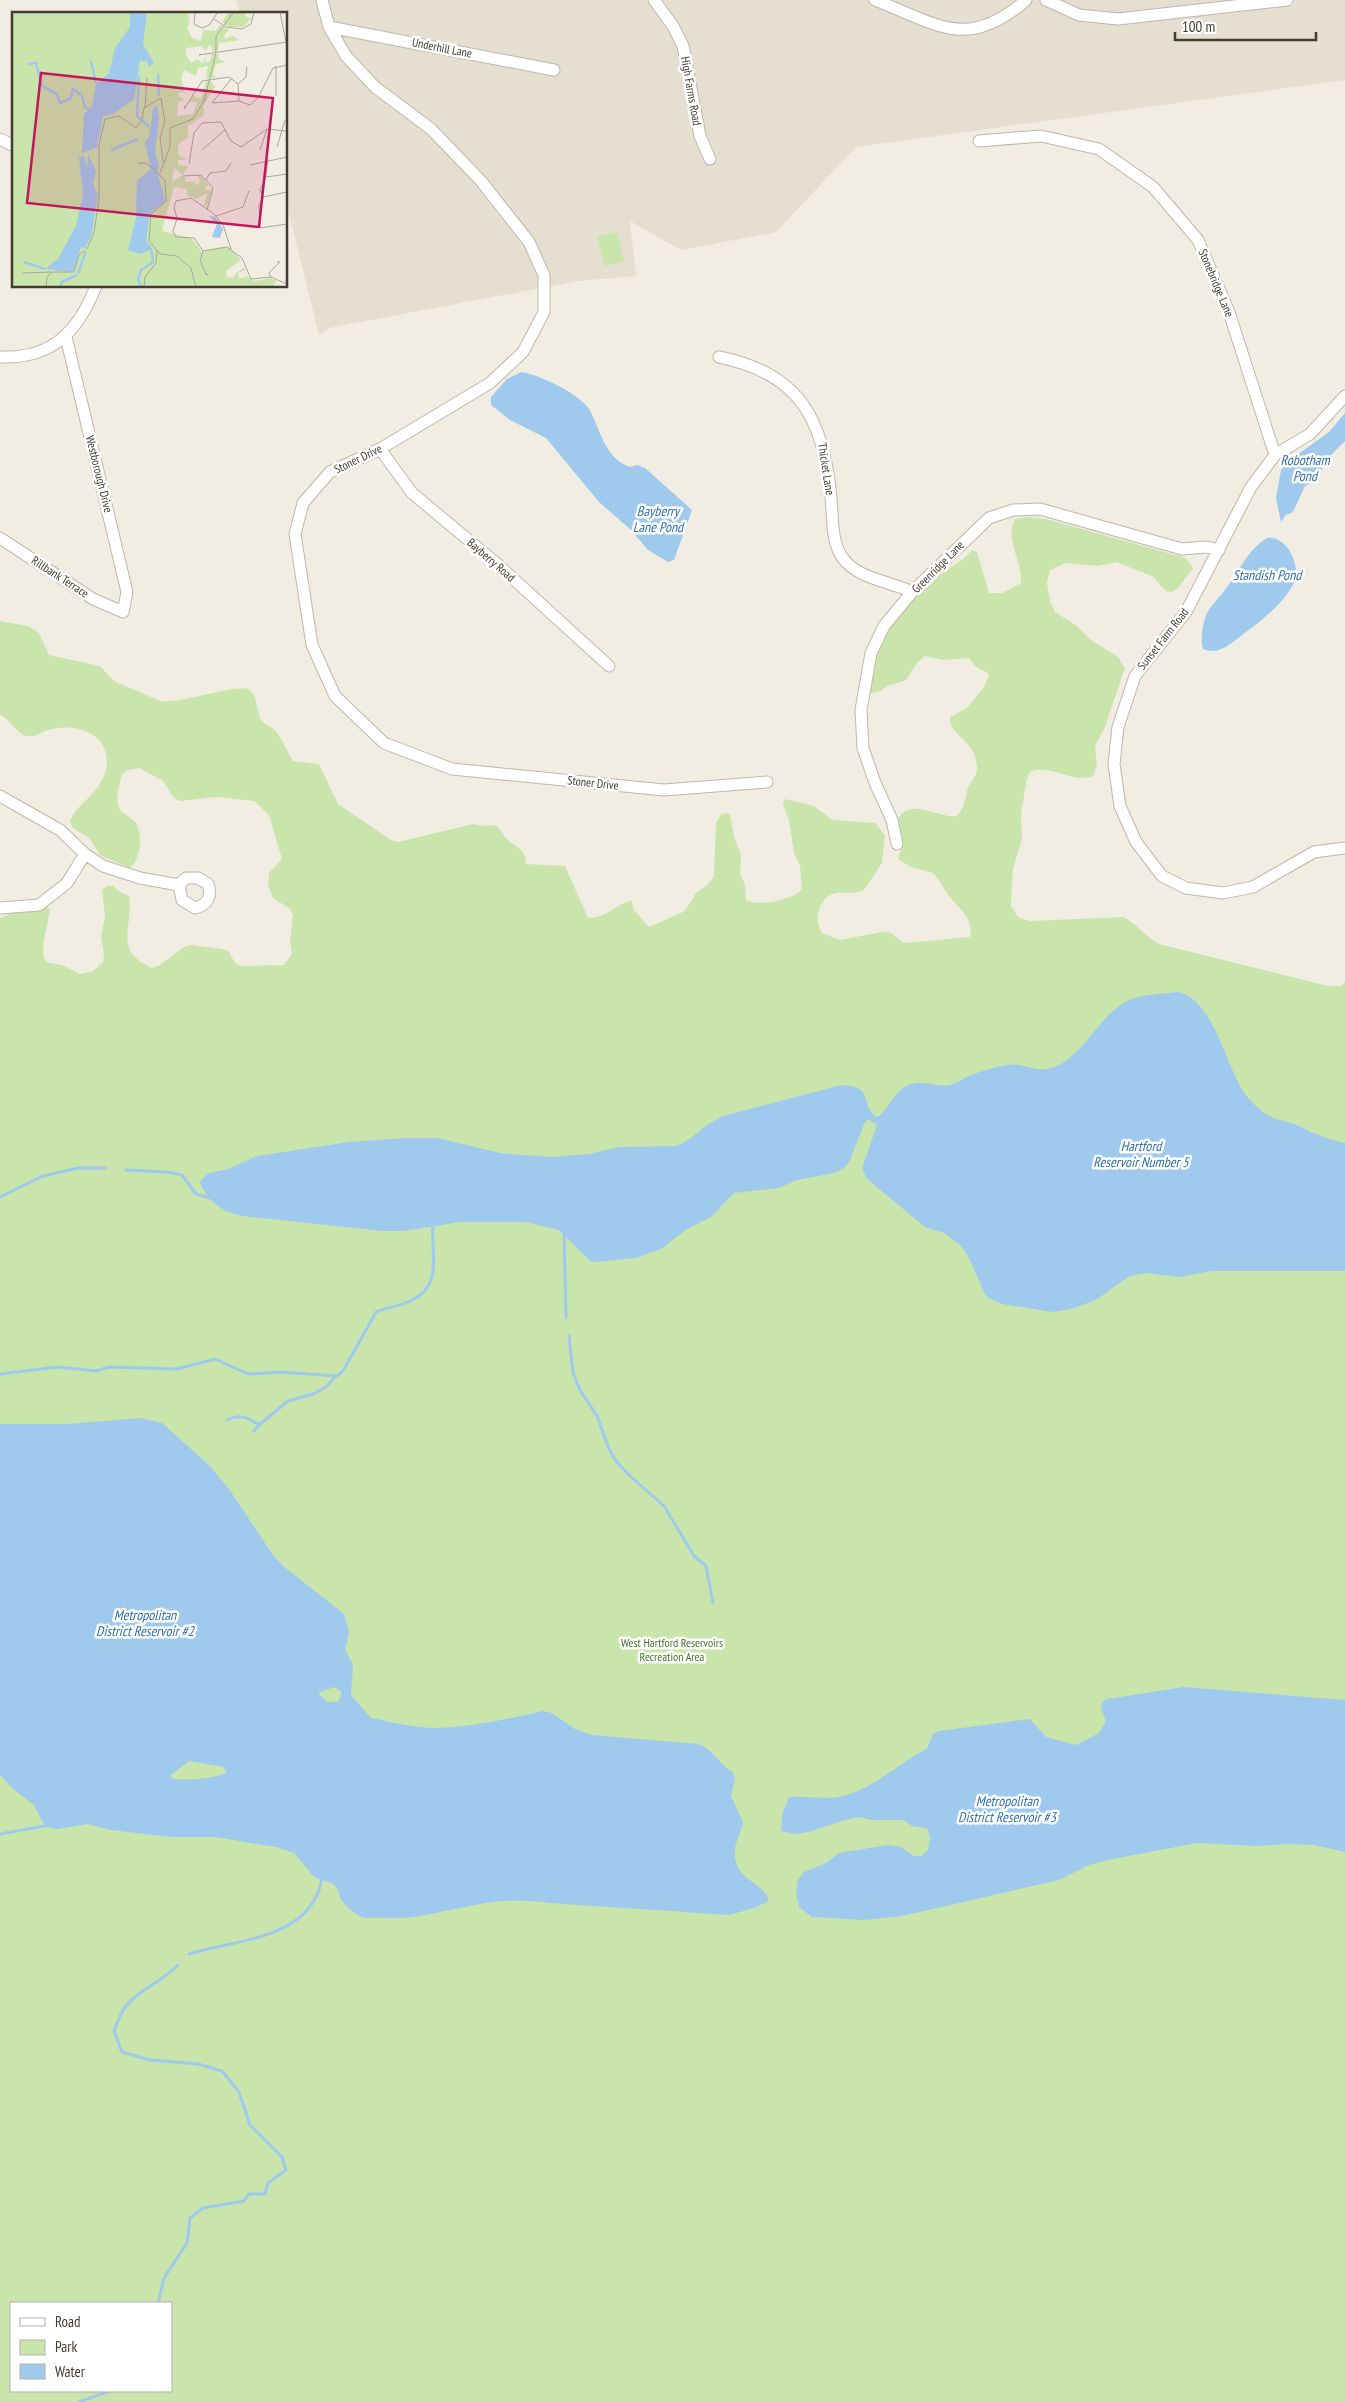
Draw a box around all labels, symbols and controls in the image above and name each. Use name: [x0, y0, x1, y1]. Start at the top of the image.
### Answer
scale bar: [1175, 10, 1316, 42]
inset map: [12, 12, 288, 288]
text: 100 m: [1182, 17, 1215, 36]
street label: Underhill Lane: [411, 34, 473, 61]
street label: High Farms Road: [678, 55, 705, 127]
street label: Stonebridge Lane: [1195, 246, 1238, 319]
street label: Westborough Drive: [83, 434, 116, 514]
street label: Stoner Drive: [331, 441, 384, 477]
street label: Thicket Lane: [815, 442, 838, 496]
water label: Robotham Pond: [1280, 451, 1330, 485]
water label: Bayberry Lane Pond: [633, 502, 685, 536]
street label: Bayberry Road: [464, 535, 518, 585]
street label: Greenridge Lane: [908, 537, 967, 596]
street label: Rillbank Terrace: [29, 553, 92, 601]
water label: Standish Pond: [1233, 566, 1303, 584]
street label: Sunset Farm Road: [1134, 605, 1191, 673]
street label: Stoner Drive: [567, 772, 619, 793]
water label: Hartford Reservoir Number 5: [1093, 1137, 1190, 1171]
water label: Metropolitan District Reservoir #2: [96, 1606, 196, 1640]
park label: West Hartford Reservoirs Recreation Area: [621, 1635, 723, 1664]
water label: Metropolitan District Reservoir #3: [958, 1792, 1058, 1826]
legend: [10, 2302, 172, 2392]
text: Road: [55, 2312, 81, 2331]
text: Park: [55, 2337, 77, 2356]
text: Water: [55, 2362, 86, 2381]

